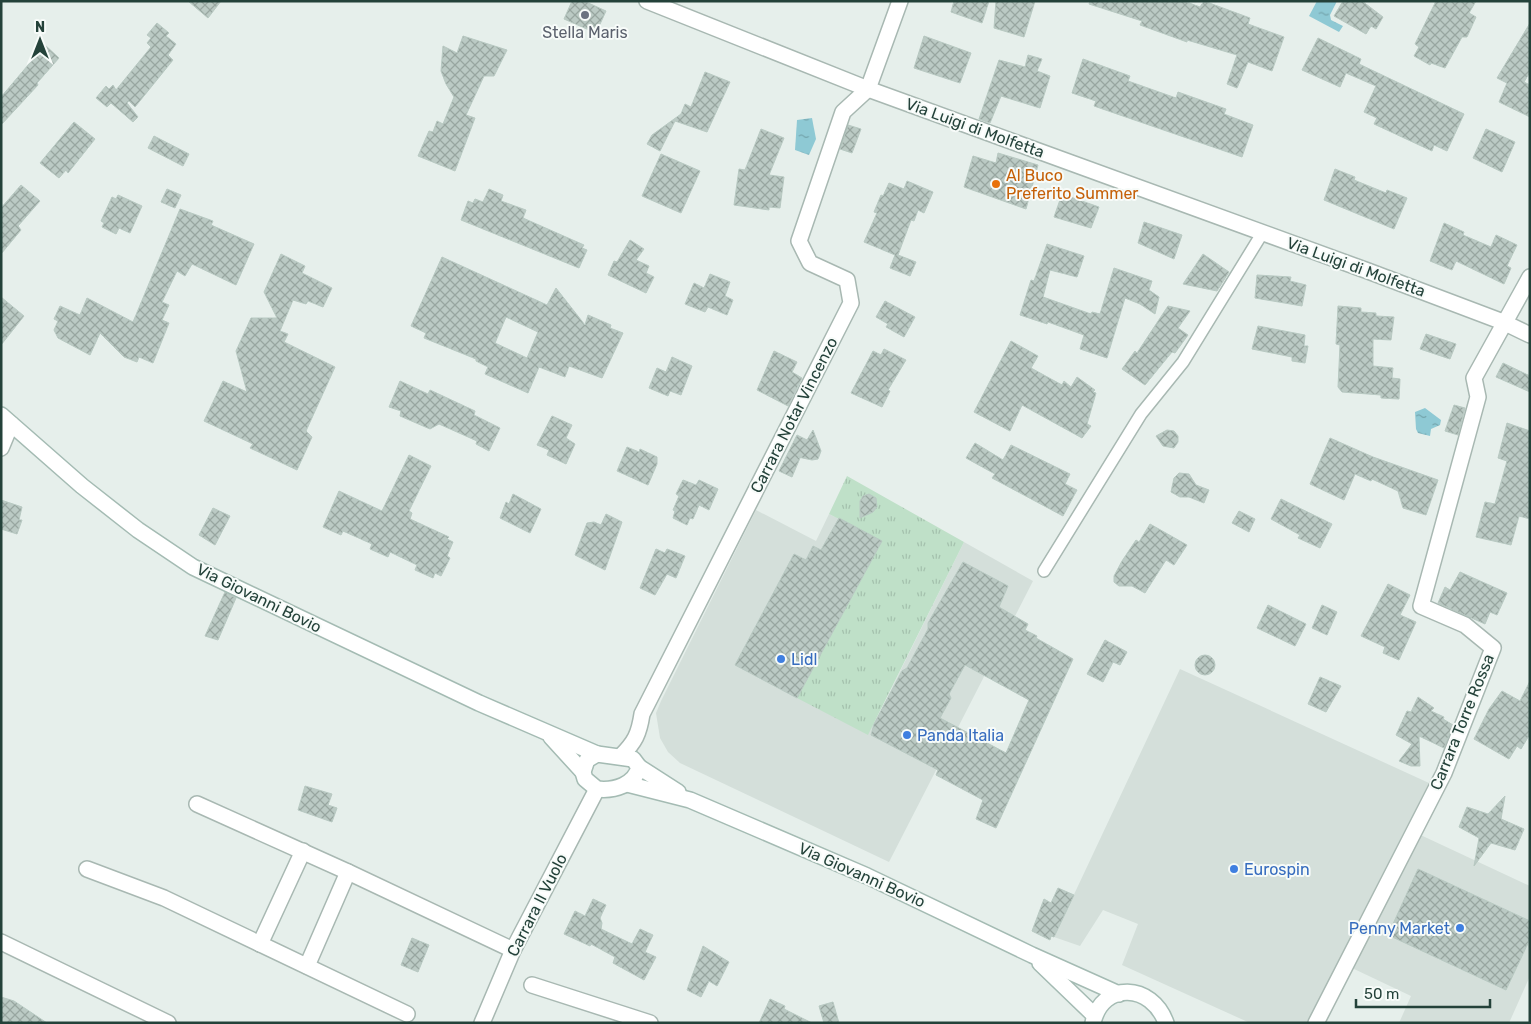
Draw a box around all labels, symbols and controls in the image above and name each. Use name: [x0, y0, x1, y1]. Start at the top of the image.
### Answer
marker: Stella Maris: [579, 9, 591, 21]
north arrow: [15, 15, 65, 65]
text: N: [35, 19, 45, 36]
place label: Stella Maris: [542, 23, 628, 42]
street label: Via Luigi di Molfetta: [903, 94, 1047, 162]
place label: Al Buco Preferito Summer: [1006, 166, 1138, 203]
marker: Al Buco Preferito Summer: [990, 178, 1002, 190]
street label: Via Luigi di Molfetta: [1284, 233, 1428, 301]
street label: Carrara Notar Vincenzo: [746, 334, 842, 496]
street label: Via Giovanni Bovio: [193, 559, 325, 637]
place label: Lidl: [791, 650, 817, 669]
street label: Carrara Torre Rossa: [1426, 651, 1498, 793]
marker: Lidl: [775, 653, 787, 665]
place label: Panda Italia: [917, 726, 1004, 745]
marker: Panda Italia: [901, 729, 913, 741]
street label: Via Giovanni Bovio: [796, 839, 928, 911]
street label: Carrara Il Vuolo: [503, 851, 571, 959]
place label: Eurospin: [1244, 860, 1310, 879]
marker: Eurospin: [1228, 863, 1240, 875]
place label: Penny Market: [1349, 919, 1450, 938]
marker: Penny Market: [1454, 922, 1466, 934]
scale bar: [1356, 976, 1490, 1008]
text: 50 m: [1364, 985, 1399, 1003]

